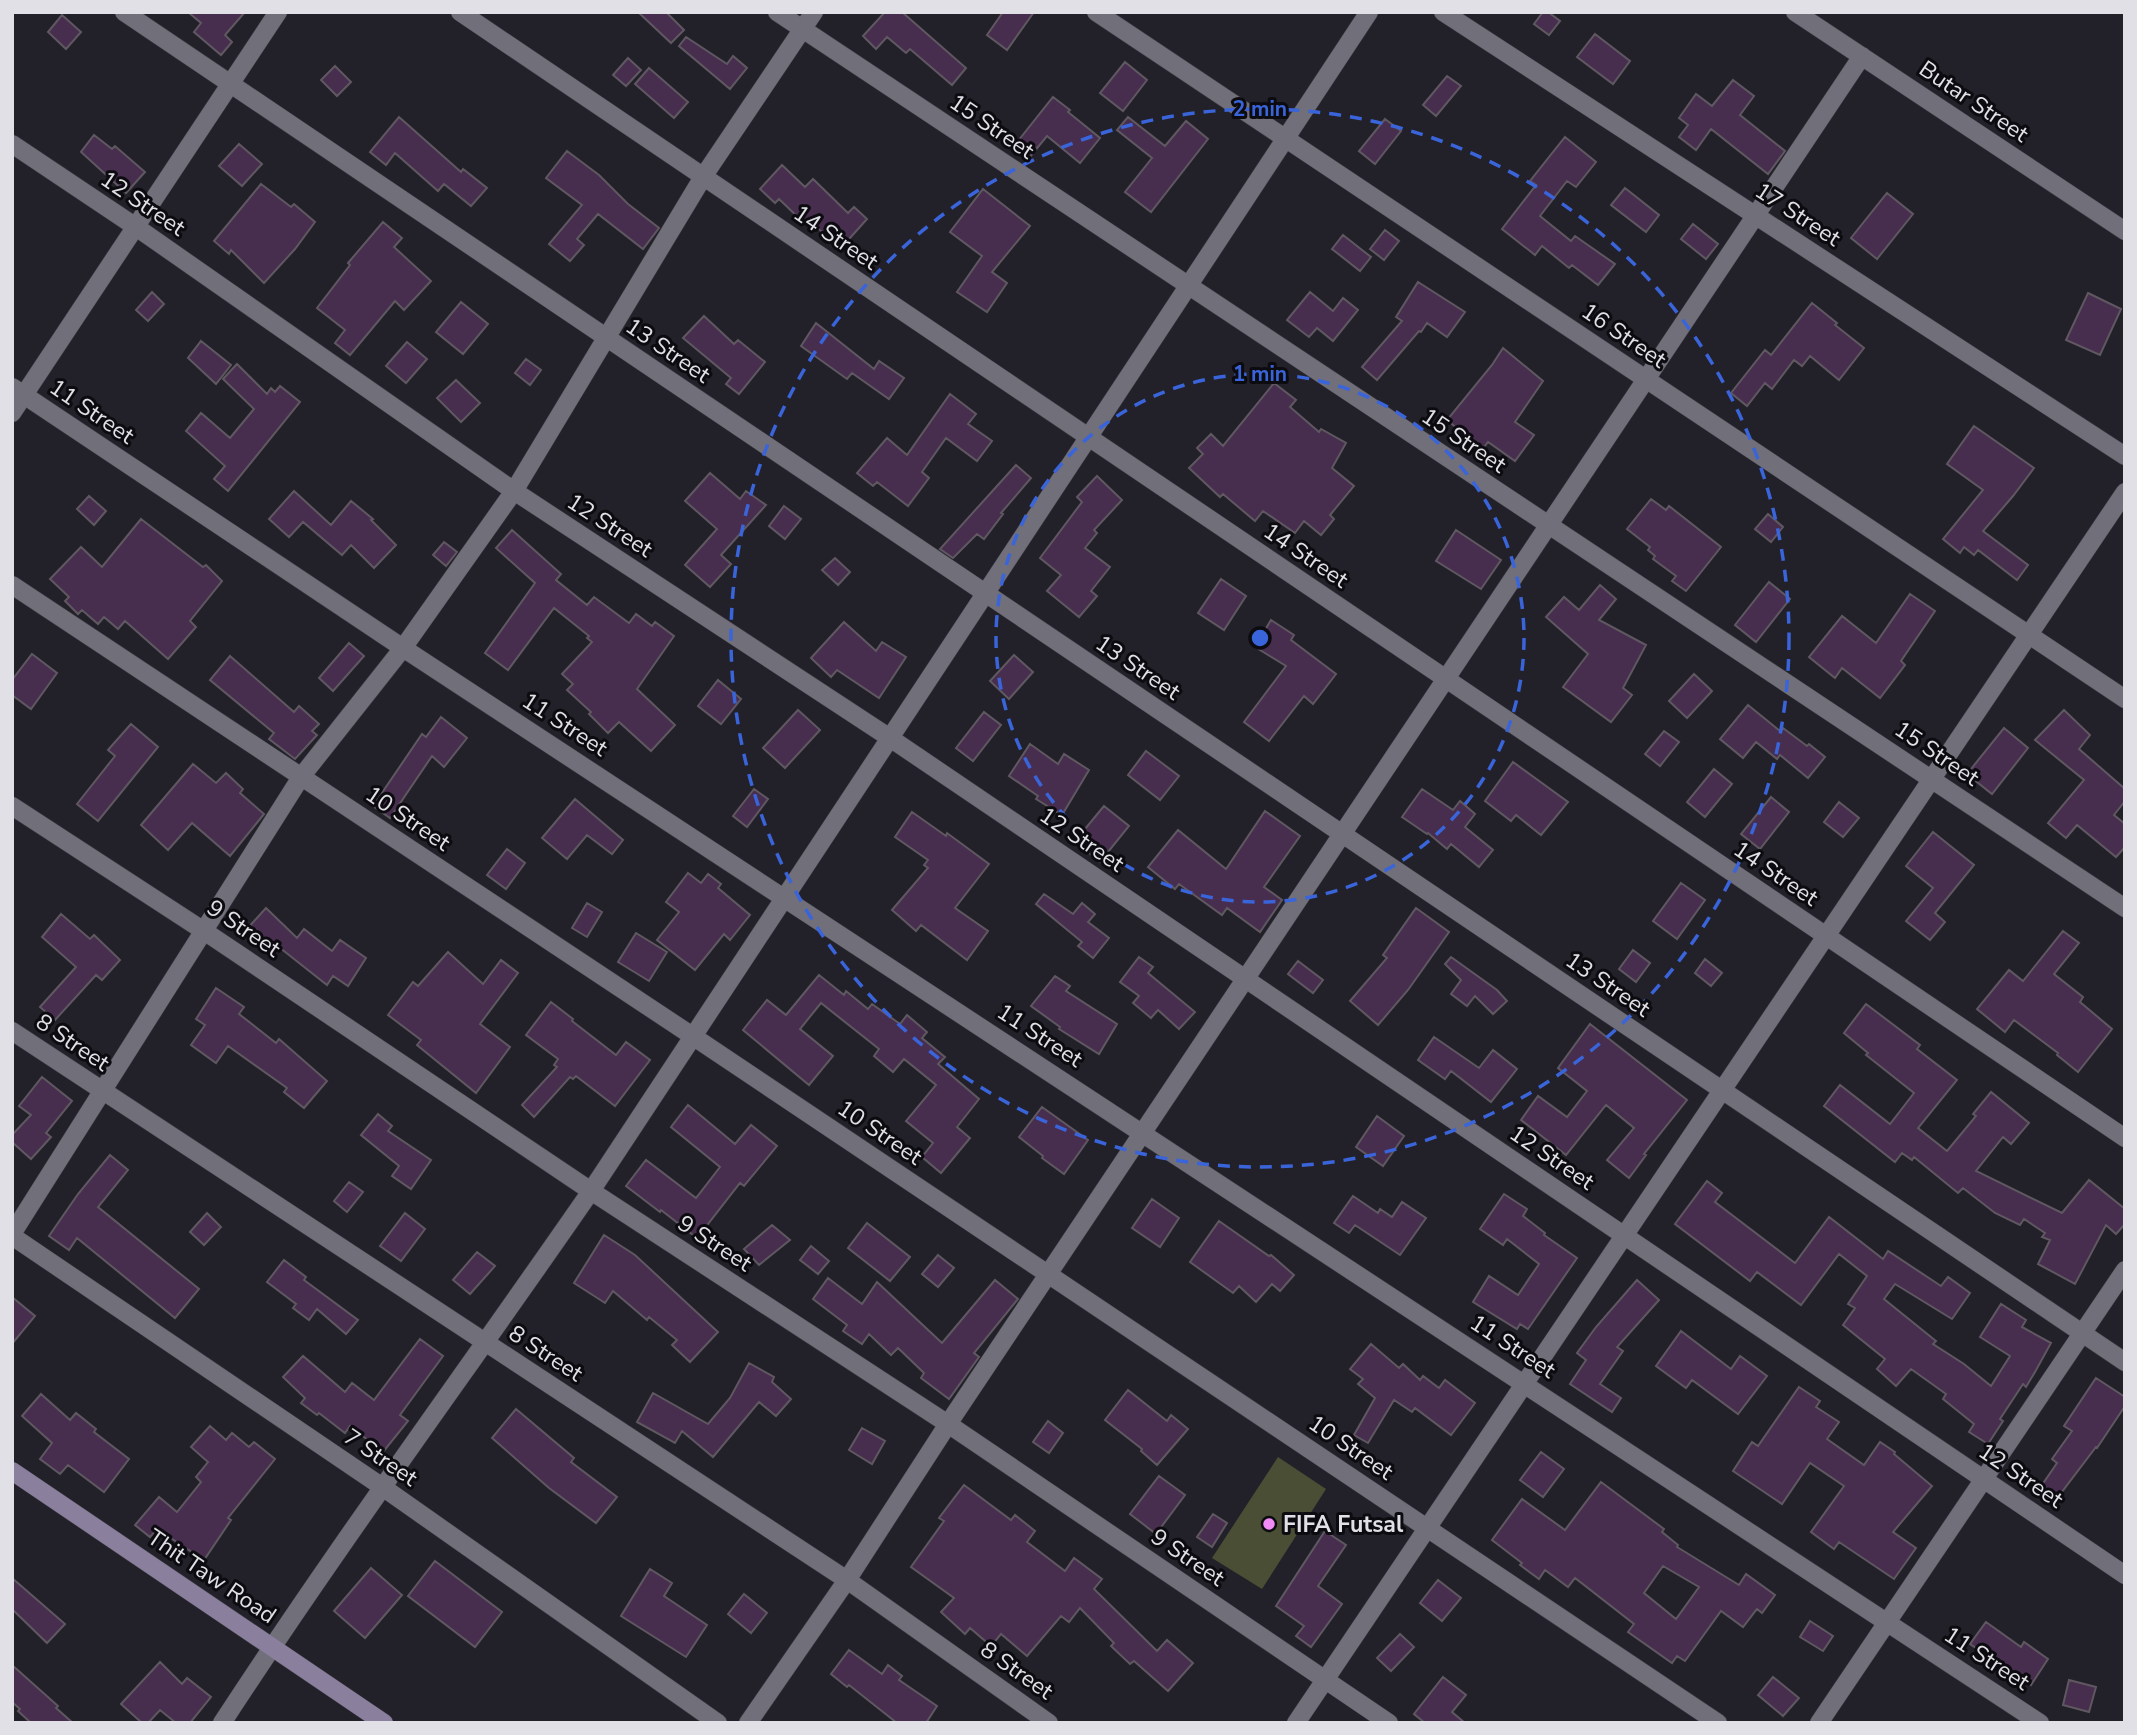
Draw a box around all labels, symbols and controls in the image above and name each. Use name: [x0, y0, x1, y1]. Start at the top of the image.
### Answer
street label: Butar Street: [1913, 53, 2035, 150]
street label: 15 Street: [943, 87, 1041, 167]
text: 2 min: [1233, 95, 1287, 123]
street label: 12 Street: [94, 164, 192, 244]
street label: 17 Street: [1749, 175, 1847, 254]
street label: 14 Street: [787, 198, 885, 278]
street label: 16 Street: [1575, 296, 1673, 376]
street label: 13 Street: [619, 311, 717, 391]
text: 1 min: [1233, 360, 1287, 388]
street label: 11 Street: [43, 372, 141, 452]
street label: 15 Street: [1415, 401, 1513, 481]
street label: 12 Street: [561, 486, 659, 565]
street label: 14 Street: [1257, 516, 1355, 596]
centre of rings: [1248, 626, 1272, 650]
street label: 13 Street: [1089, 628, 1187, 708]
street label: 11 Street: [516, 685, 614, 764]
street label: 15 Street: [1888, 714, 1986, 794]
street label: 10 Street: [359, 779, 457, 859]
street label: 12 Street: [1033, 800, 1131, 880]
street label: 14 Street: [1727, 834, 1825, 914]
street label: 9 Street: [201, 893, 287, 965]
street label: 13 Street: [1559, 945, 1657, 1025]
street label: 11 Street: [991, 996, 1089, 1075]
street label: 8 Street: [30, 1007, 116, 1079]
street label: 10 Street: [831, 1093, 929, 1173]
street label: 12 Street: [1503, 1118, 1601, 1198]
street label: 9 Street: [672, 1208, 759, 1279]
street label: 11 Street: [1464, 1307, 1562, 1386]
street label: 8 Street: [503, 1318, 590, 1389]
street label: 10 Street: [1302, 1408, 1400, 1488]
street label: 7 Street: [338, 1422, 424, 1494]
street label: 12 Street: [1972, 1436, 2070, 1516]
place label: FIFA Futsal: [1283, 1509, 1404, 1540]
marker: FIFA Futsal: [1261, 1516, 1277, 1532]
street label: Thit Taw Road: [141, 1522, 282, 1631]
street label: 9 Street: [1145, 1522, 1231, 1594]
street label: 11 Street: [1938, 1619, 2036, 1698]
street label: 8 Street: [974, 1634, 1060, 1707]

